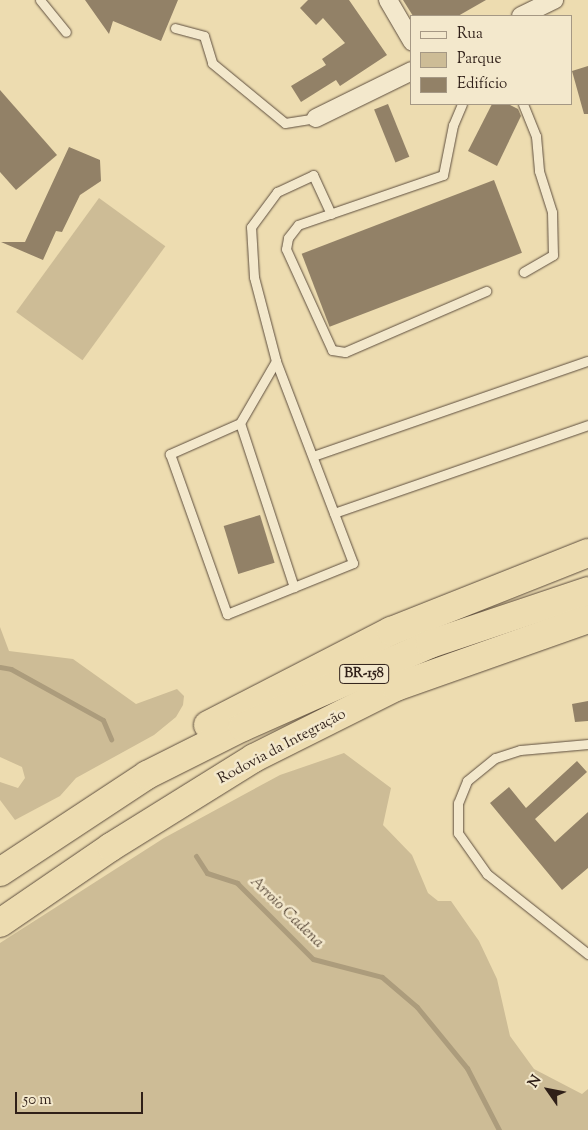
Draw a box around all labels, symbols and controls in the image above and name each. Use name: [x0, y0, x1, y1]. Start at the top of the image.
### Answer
legend: [410, 15, 573, 105]
text: Rua: [457, 24, 483, 45]
text: Parque: [457, 49, 501, 70]
text: Edifício: [457, 74, 507, 95]
road number: BR-158: [339, 662, 389, 686]
street label: Rodovia da Integração: [215, 706, 349, 788]
water label: Arroio Cadena: [245, 873, 327, 953]
north arrow: [523, 1065, 573, 1115]
text: N: [524, 1072, 547, 1092]
scale bar: [18, 1082, 145, 1114]
text: 50 m: [23, 1090, 52, 1111]

